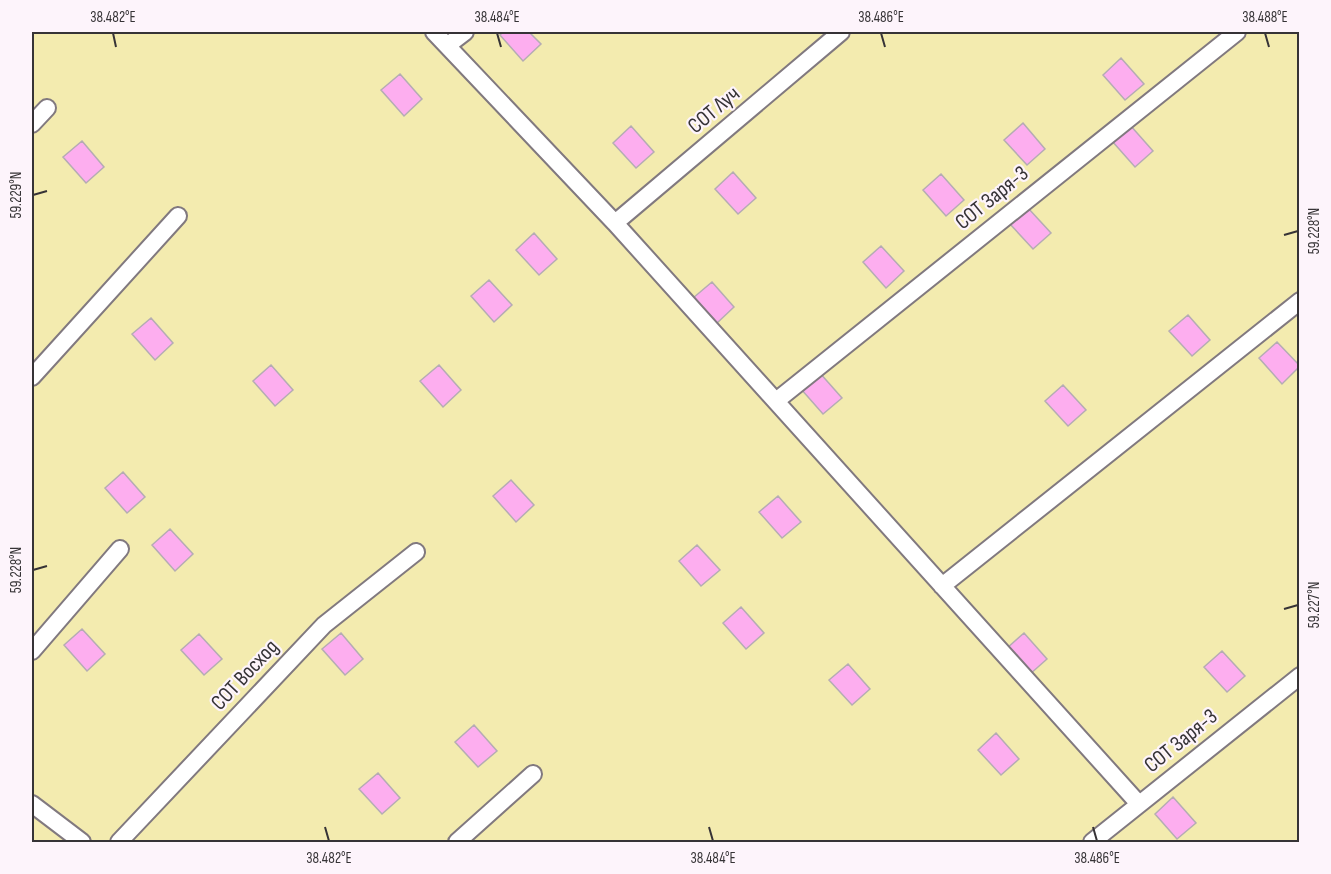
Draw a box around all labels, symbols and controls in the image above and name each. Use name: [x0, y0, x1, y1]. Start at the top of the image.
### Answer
text: 38.482°E: [90, 8, 136, 27]
text: 38.484°E: [474, 8, 520, 27]
text: 38.486°E: [858, 8, 904, 27]
text: 38.488°E: [1242, 8, 1288, 27]
street label: СОТ Луч: [682, 80, 746, 140]
street label: СОТ Заря-3: [950, 160, 1034, 236]
text: 59.229°N: [7, 172, 26, 218]
text: 59.228°N: [1305, 208, 1324, 254]
text: 59.228°N: [7, 547, 26, 593]
text: 59.227°N: [1305, 582, 1324, 628]
street label: СОТ Восход: [205, 634, 285, 716]
street label: СОТ Заря-3: [1139, 703, 1223, 779]
text: 38.482°E: [306, 849, 352, 868]
text: 38.484°E: [690, 849, 736, 868]
text: 38.486°E: [1074, 849, 1120, 868]

